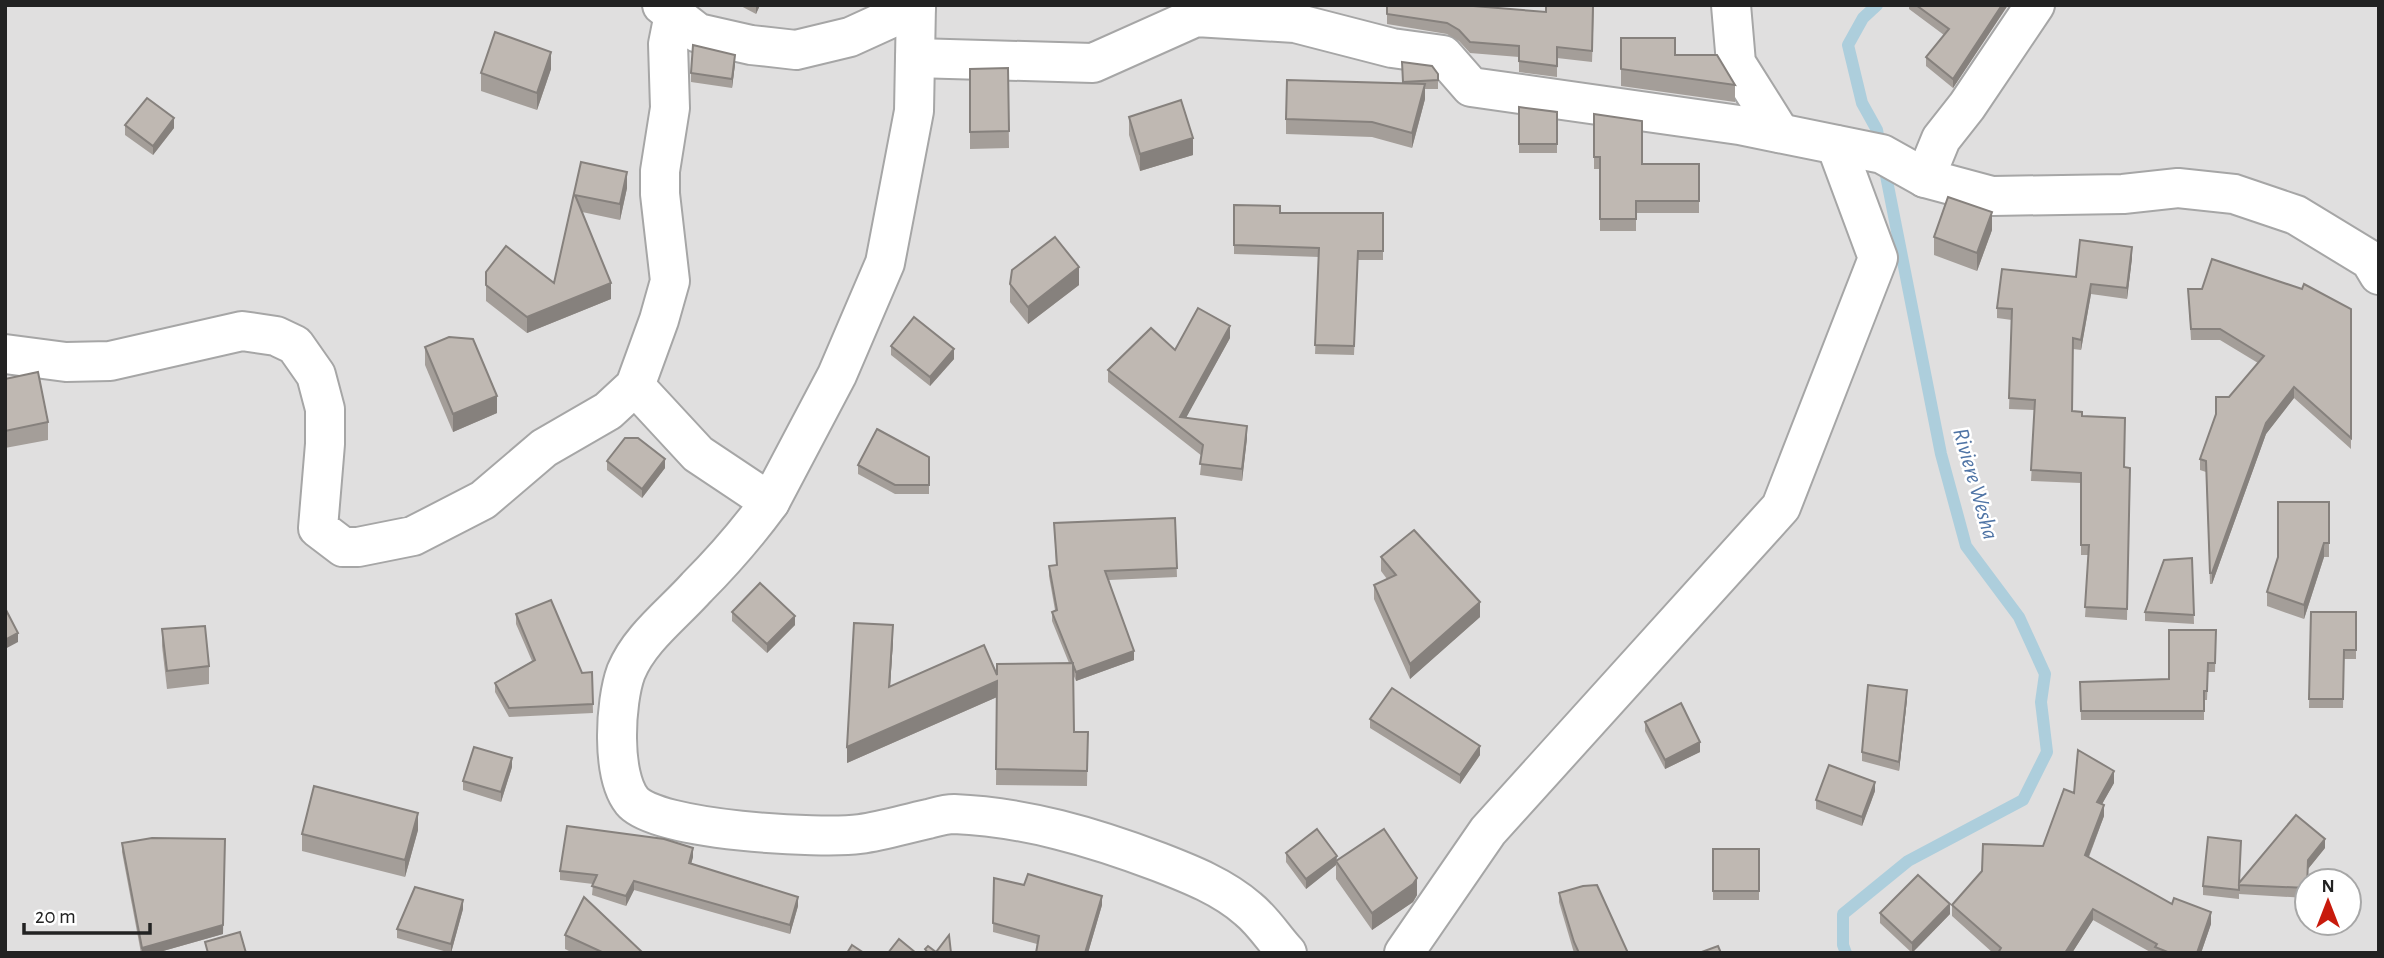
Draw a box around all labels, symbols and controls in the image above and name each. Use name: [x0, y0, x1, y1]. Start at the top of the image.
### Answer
water label: Riviere Wesha: [1948, 426, 2002, 542]
north arrow: [2293, 867, 2363, 937]
text: N: [2321, 877, 2335, 896]
scale bar: [24, 892, 150, 936]
text: 20 m: [35, 906, 76, 927]

